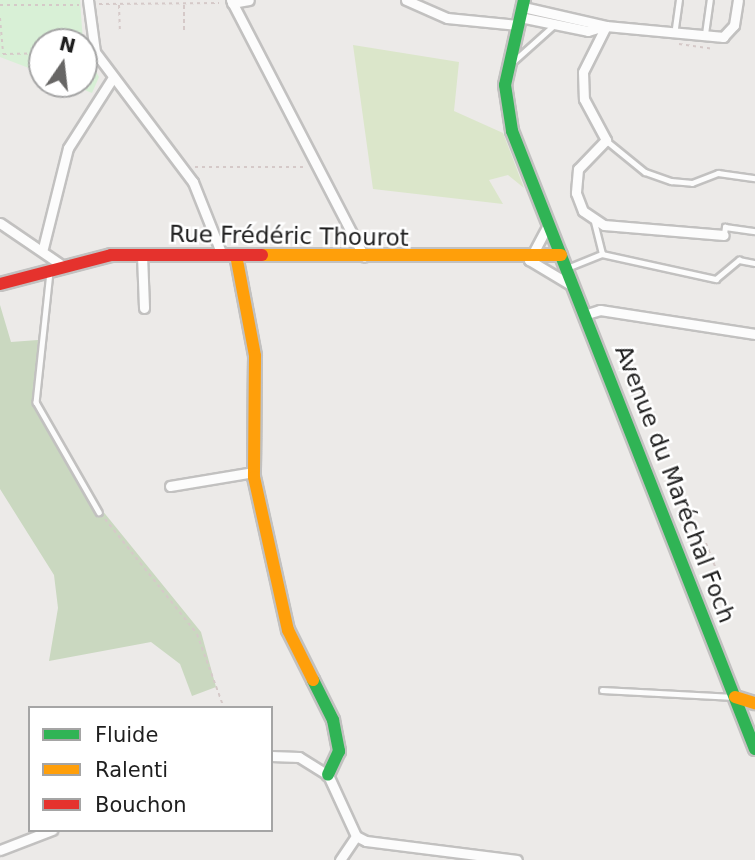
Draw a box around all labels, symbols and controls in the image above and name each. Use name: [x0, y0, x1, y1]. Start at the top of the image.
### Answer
north arrow: [28, 28, 98, 98]
text: N: [57, 32, 78, 57]
street label: Rue Frédéric Thourot: [169, 220, 409, 252]
street label: Avenue du Maréchal Foch: [609, 341, 741, 627]
legend: [28, 706, 273, 832]
text: Fluide: [95, 723, 158, 747]
text: Ralenti: [95, 758, 168, 782]
text: Bouchon: [95, 793, 187, 817]

